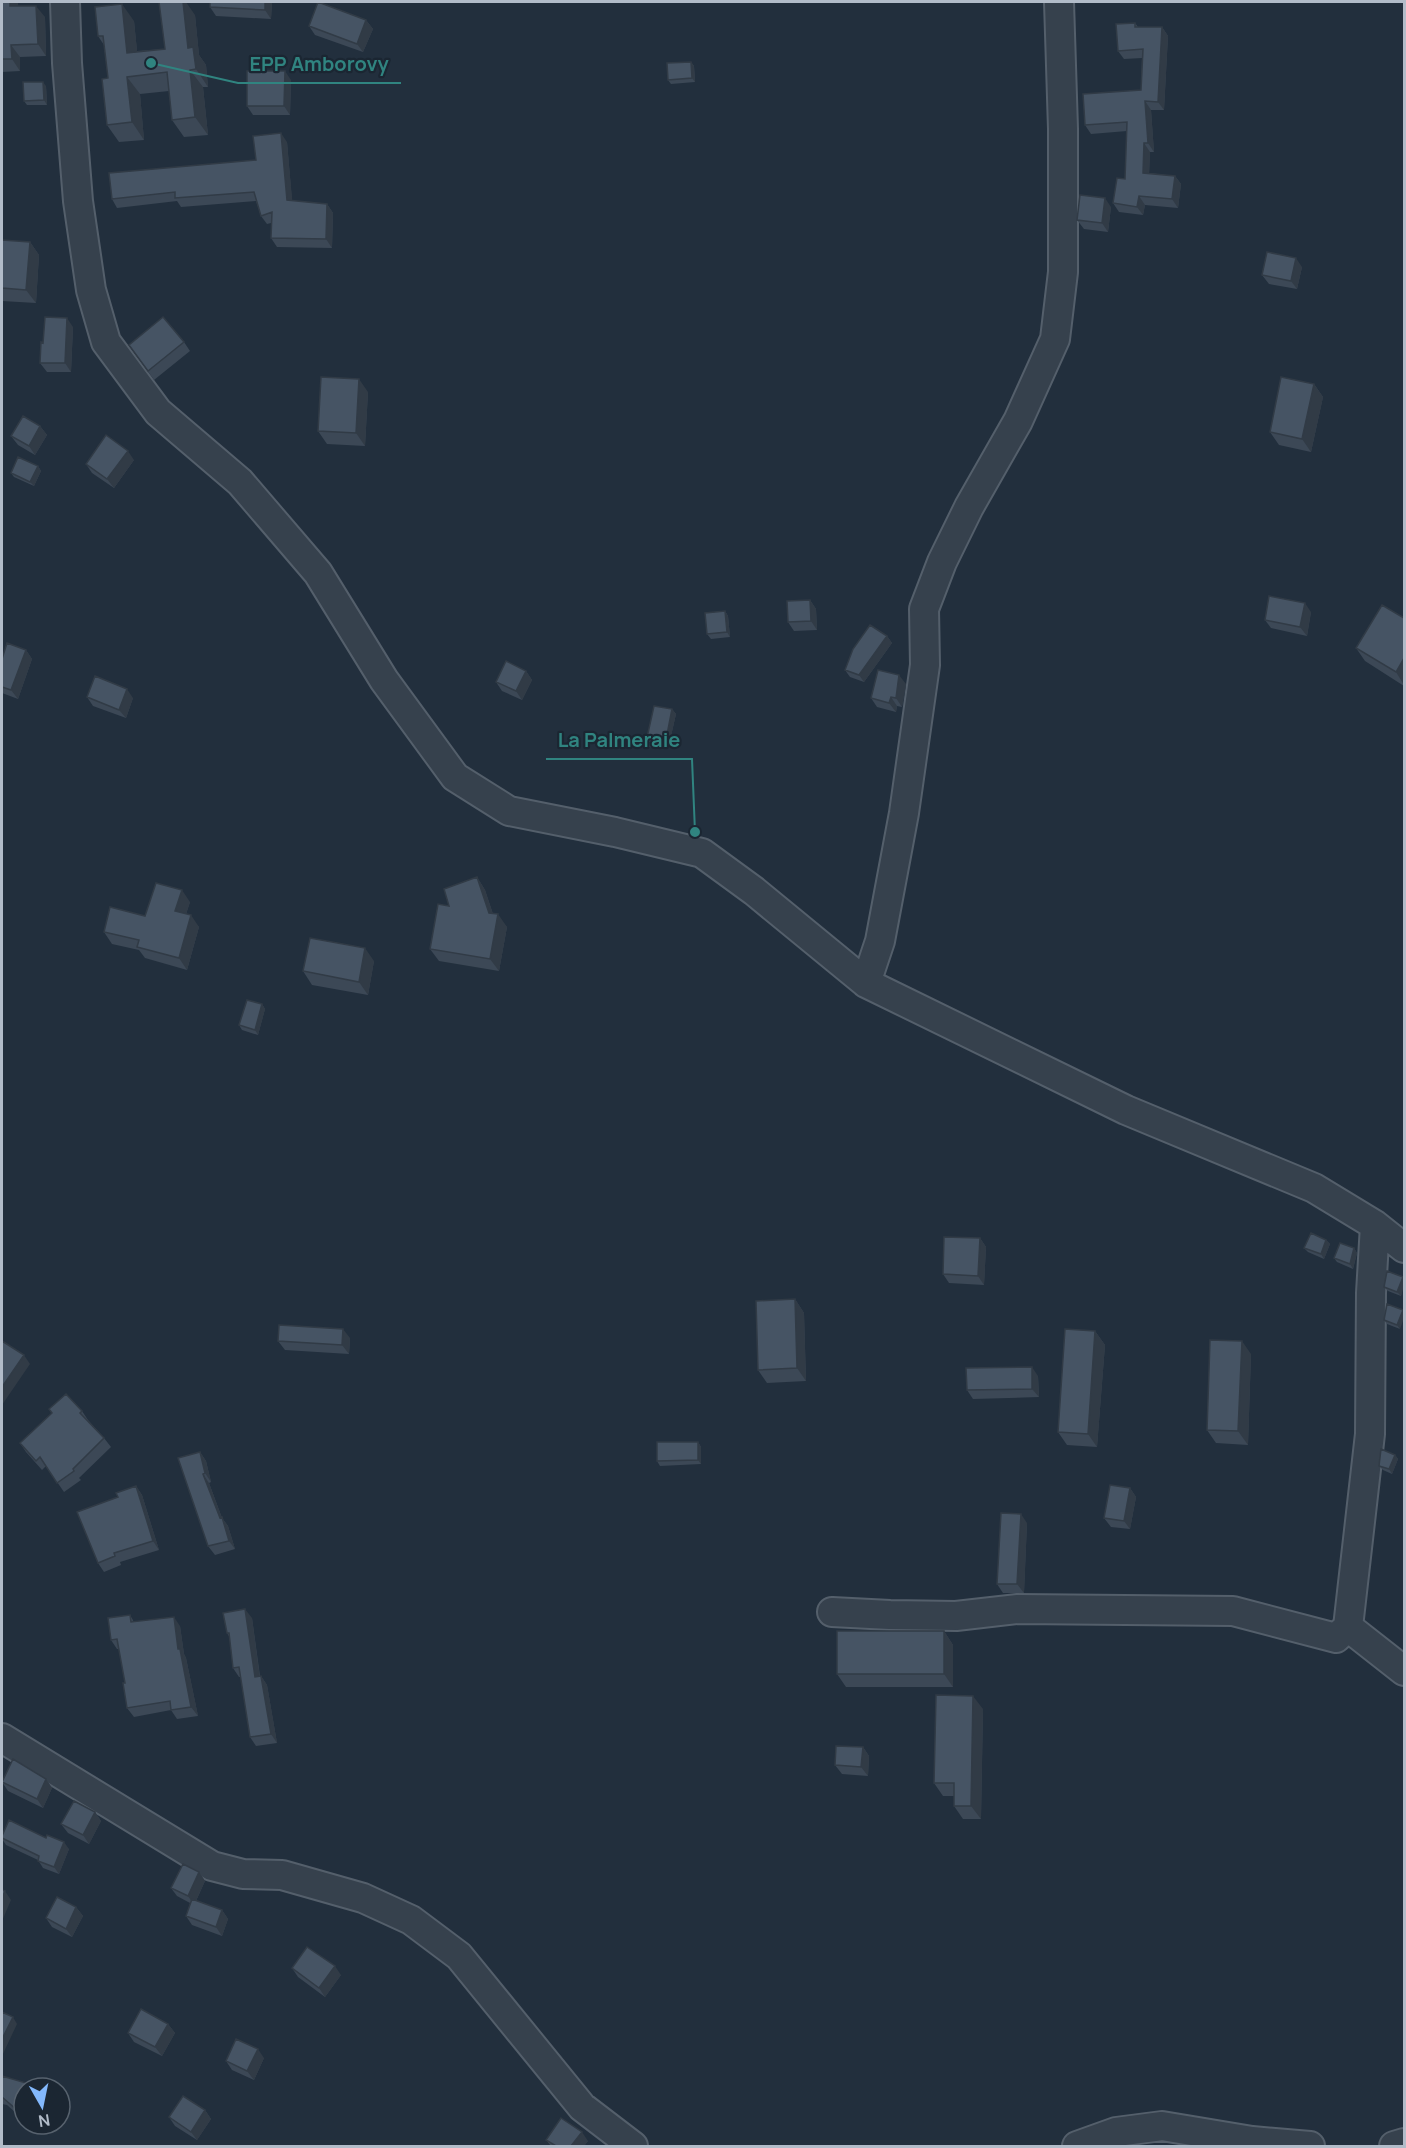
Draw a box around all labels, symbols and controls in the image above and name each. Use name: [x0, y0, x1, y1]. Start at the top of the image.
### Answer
callout: EPP Amborovy: [238, 45, 401, 83]
text: EPP Amborovy: [249, 50, 389, 77]
callout: La Palmeraie: [546, 721, 692, 759]
text: La Palmeraie: [558, 726, 680, 753]
north arrow: [12, 2076, 72, 2136]
text: N: [37, 2109, 52, 2133]

